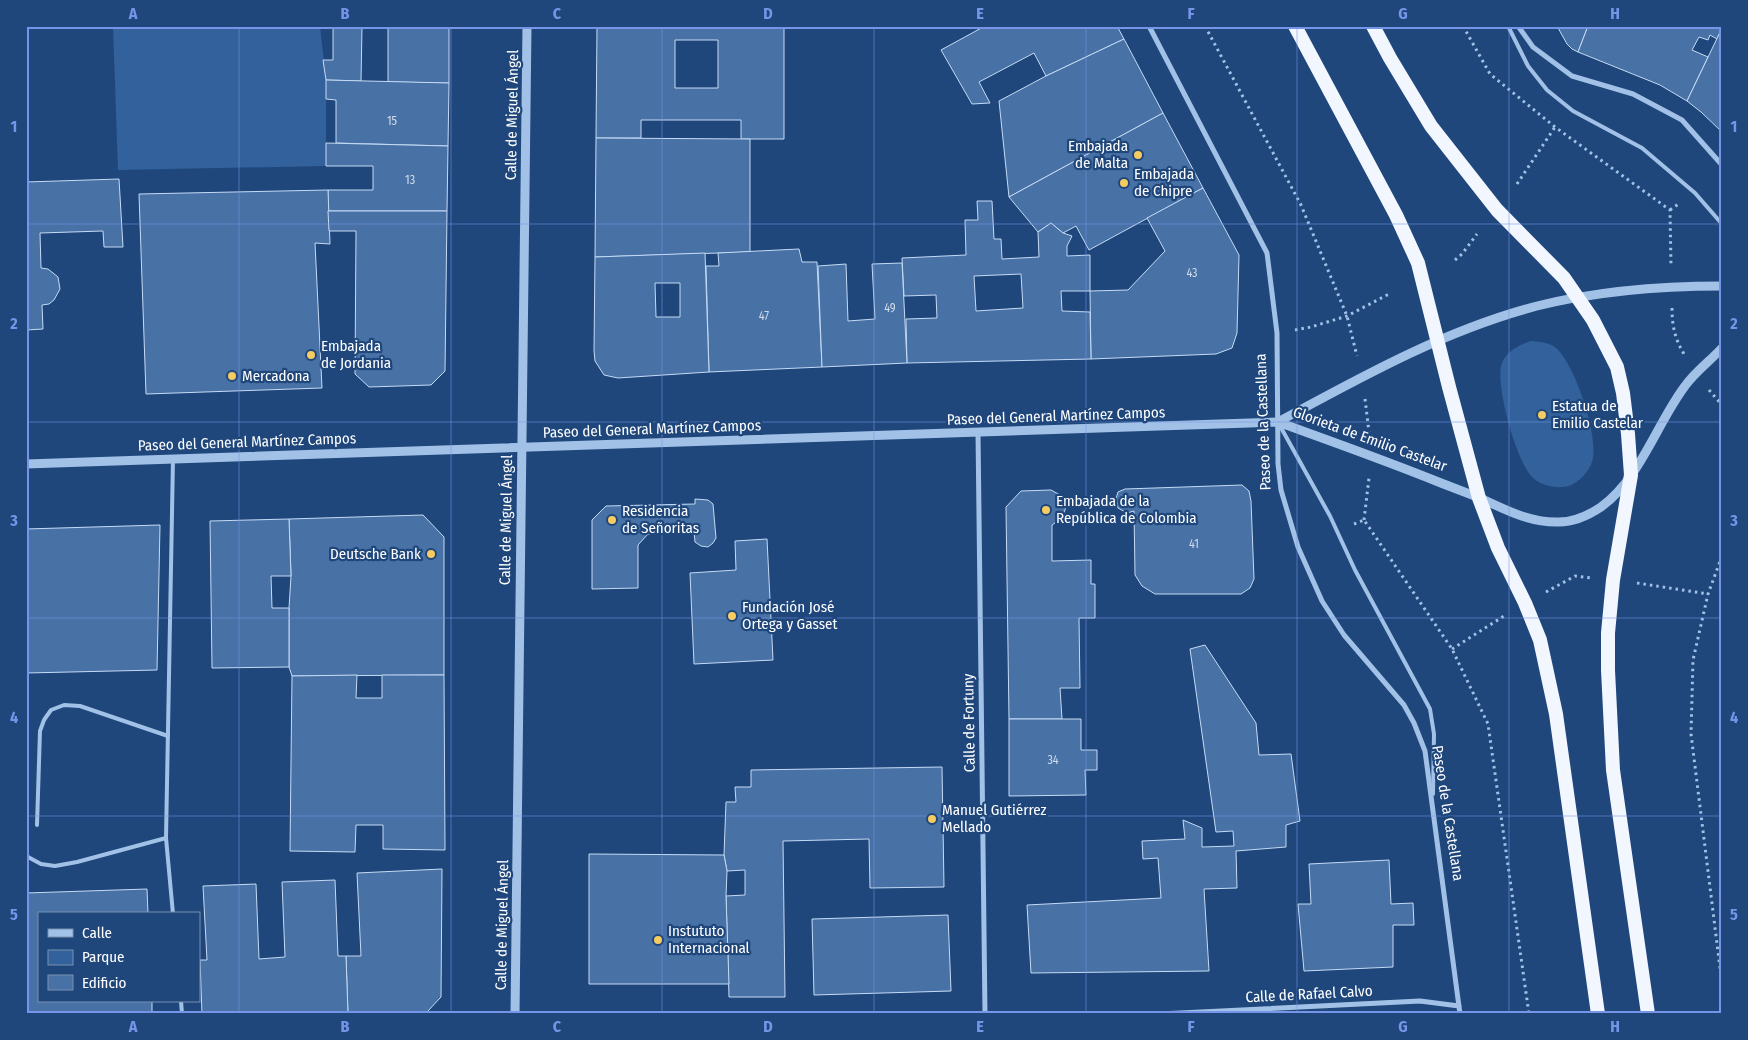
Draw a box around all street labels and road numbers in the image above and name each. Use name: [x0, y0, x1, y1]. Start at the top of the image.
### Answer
street label: Calle de Miguel Ángel: [502, 50, 522, 180]
street label: Paseo de la Castellana: [1252, 353, 1274, 491]
street label: Paseo del General Martínez Campos: [947, 403, 1165, 429]
street label: Glorieta de Emilio Castelar: [1291, 403, 1450, 476]
street label: Paseo del General Martínez Campos: [543, 416, 761, 442]
street label: Paseo del General Martínez Campos: [138, 429, 356, 455]
street label: Calle de Miguel Ángel: [496, 455, 516, 585]
street label: Calle de Fortuny: [959, 673, 979, 773]
street label: Paseo de la Castellana: [1428, 744, 1468, 882]
street label: Calle de Miguel Ángel: [492, 860, 512, 990]
street label: Calle de Rafael Calvo: [1245, 982, 1373, 1006]

